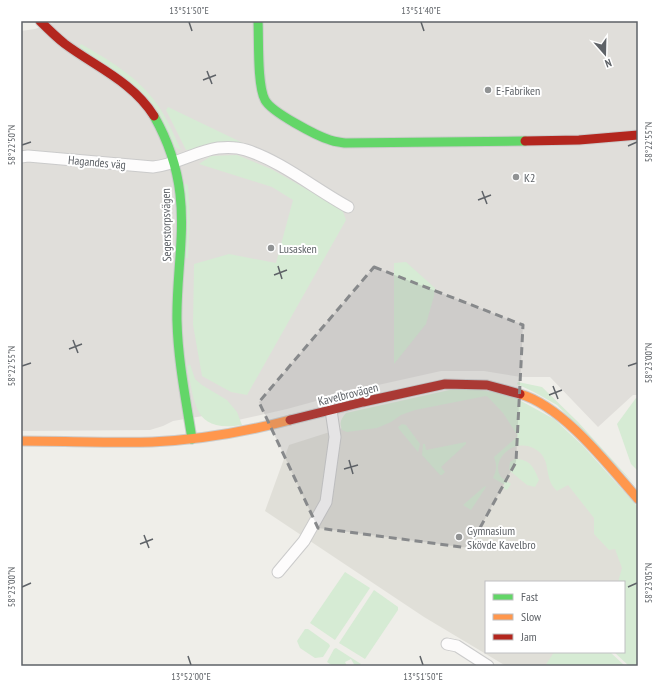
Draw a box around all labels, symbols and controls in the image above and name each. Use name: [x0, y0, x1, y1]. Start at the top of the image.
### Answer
text: 13°51'50"E: [169, 4, 209, 17]
text: 13°51'40"E: [401, 4, 441, 17]
north arrow: [585, 34, 625, 74]
text: N: [603, 56, 614, 71]
place label: E-Fabriken: [496, 83, 540, 98]
marker: E-Fabriken: [483, 85, 493, 95]
text: 58°22'55"N: [642, 122, 655, 162]
text: 58°22'50"N: [5, 125, 18, 165]
street label: Hagandes väg: [68, 152, 126, 172]
place label: K2: [524, 170, 535, 185]
marker: K2: [511, 172, 521, 182]
street label: Segerstorpsvägen: [158, 188, 174, 262]
place label: Lusasken: [279, 241, 317, 256]
marker: Lusasken: [266, 243, 276, 253]
text: 58°23'00"N: [642, 343, 655, 383]
text: 58°22'55"N: [5, 346, 18, 386]
street label: Kavelbrovägen: [316, 379, 380, 409]
place label: Gymnasium Skövde Kavelbro: [467, 523, 536, 552]
marker: Gymnasium Skövde Kavelbro: [454, 532, 464, 542]
text: 58°23'05"N: [642, 563, 655, 603]
text: 58°23'00"N: [5, 567, 18, 607]
legend: [485, 581, 625, 653]
text: Fast: [521, 589, 539, 604]
text: Slow: [521, 609, 542, 624]
text: Jam: [520, 629, 537, 644]
text: 13°52'00"E: [171, 670, 211, 683]
text: 13°51'50"E: [403, 670, 443, 683]

